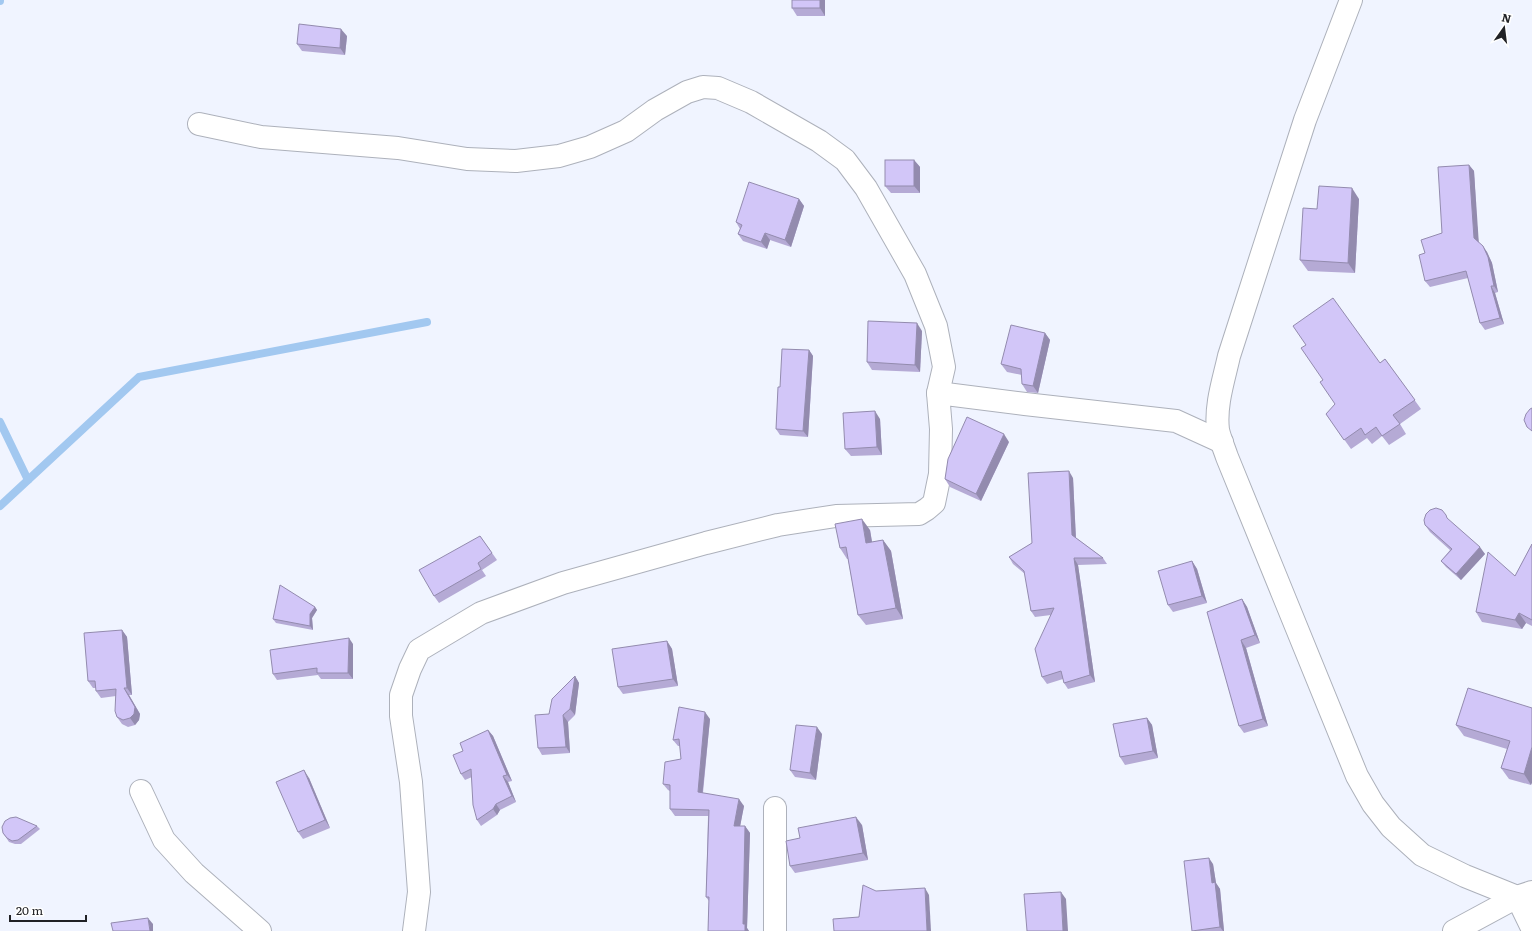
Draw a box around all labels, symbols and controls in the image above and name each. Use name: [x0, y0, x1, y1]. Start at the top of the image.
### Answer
north arrow: [1484, 8, 1524, 48]
text: N: [1500, 8, 1513, 26]
scale bar: [10, 897, 86, 923]
text: 20 m: [16, 901, 43, 919]

